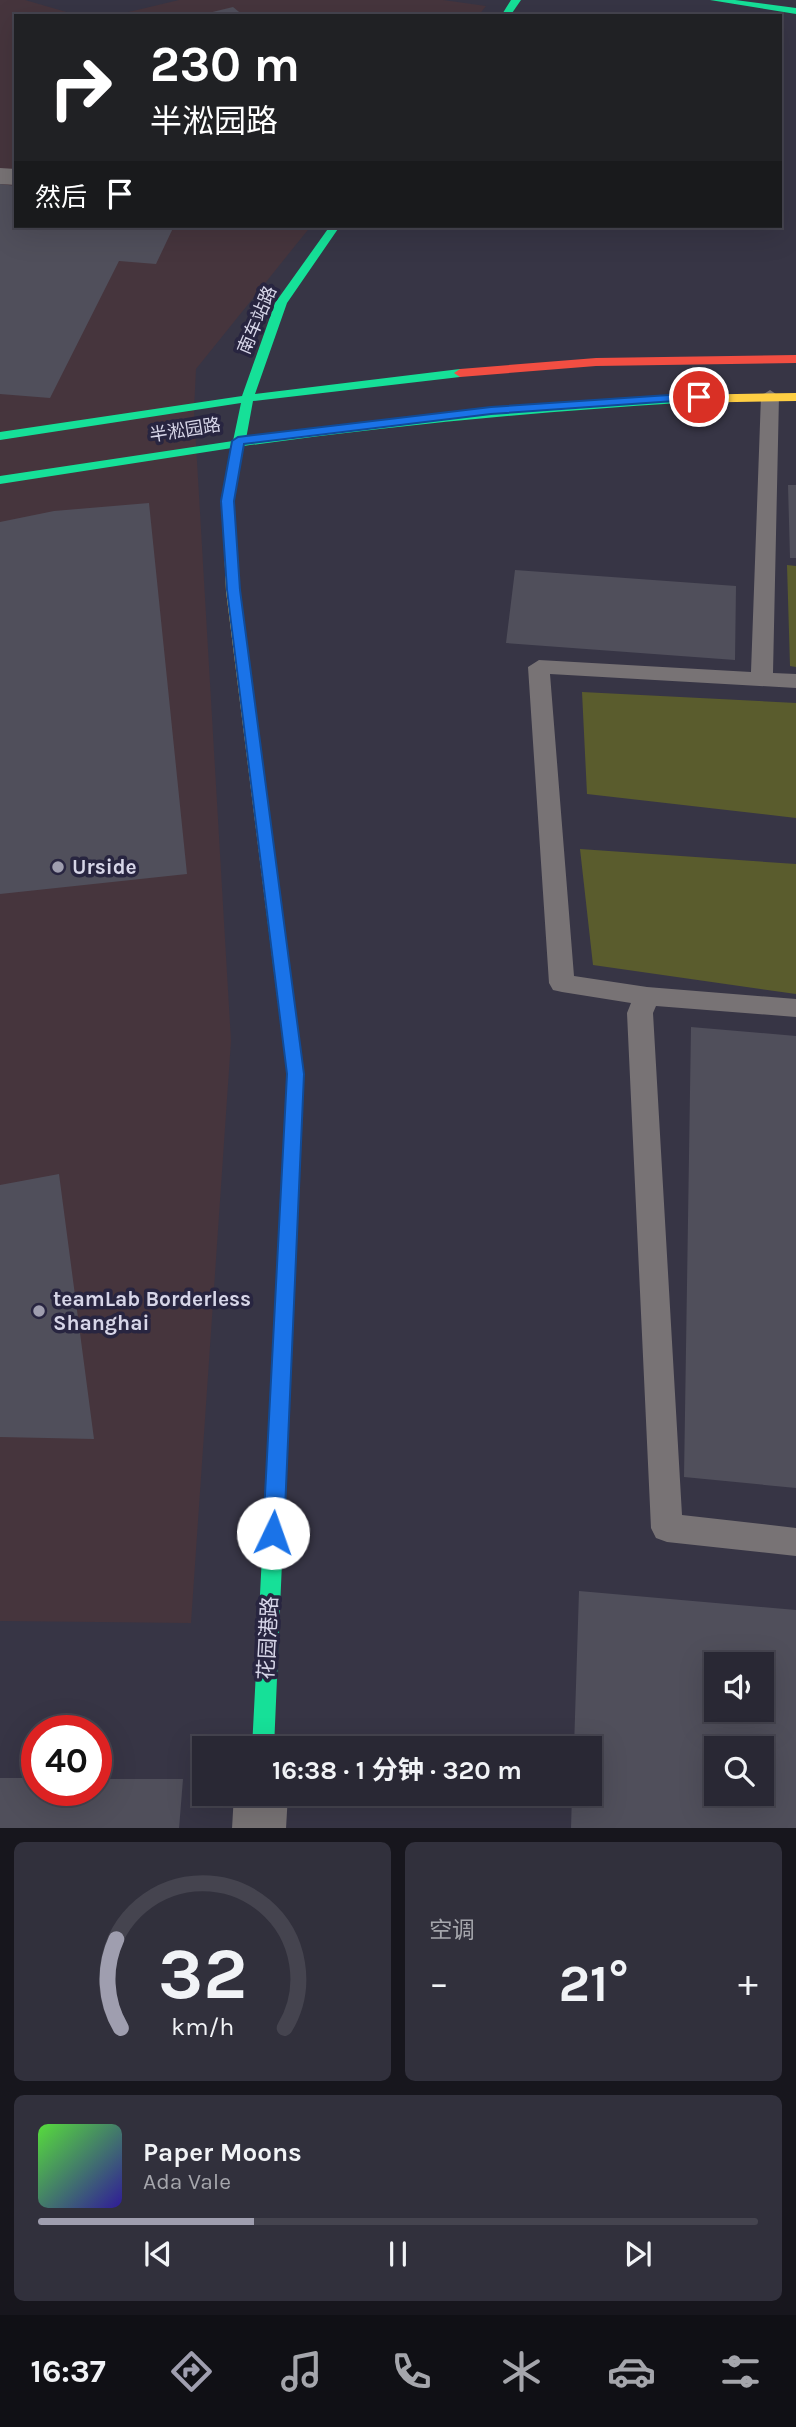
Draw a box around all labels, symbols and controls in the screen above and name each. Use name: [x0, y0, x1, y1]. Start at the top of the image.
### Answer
text: 230 m: [150, 36, 300, 93]
icon: right: [35, 42, 126, 133]
text: 半淞园路: [150, 103, 278, 140]
icon: arrive: [101, 175, 139, 213]
text: 然后: [35, 182, 87, 213]
street label: 南车站路: [233, 283, 281, 357]
pin: [669, 367, 729, 427]
icon: arrive: [680, 378, 718, 416]
street label: 半淞园路: [148, 414, 222, 446]
place label: Urside: [72, 855, 137, 879]
marker: Urside: [50, 859, 66, 875]
place label: teamLab Borderless Shanghai: [53, 1287, 251, 1335]
marker: teamLab Borderless Shanghai: [31, 1303, 47, 1319]
position arrow: [236, 1496, 310, 1570]
street label: 花园港路: [254, 1595, 282, 1681]
map controls: [704, 1652, 774, 1806]
button: sound: [704, 1652, 774, 1722]
speed limit sign: 40: [21, 1715, 112, 1806]
button: search: [704, 1736, 774, 1806]
text: 16:38 · 1 分钟 · 320 m: [272, 1755, 522, 1786]
text: 空调: [429, 1917, 475, 1944]
text: 32: [158, 1931, 247, 2016]
text: 21°: [558, 1953, 629, 2014]
text: −: [429, 1961, 449, 2006]
text: +: [738, 1961, 758, 2006]
text: km/h: [171, 2011, 234, 2040]
text: Paper Moons: [143, 2137, 302, 2168]
text: Ada Vale: [143, 2168, 231, 2195]
icon: previous: [139, 2235, 177, 2273]
icon: pause: [379, 2235, 417, 2273]
icon: next: [619, 2235, 657, 2273]
icon: directions: [167, 2347, 216, 2396]
icon: music: [277, 2347, 326, 2396]
icon: phone: [387, 2347, 436, 2396]
icon: climate: [497, 2347, 546, 2396]
icon: car: [607, 2347, 656, 2396]
icon: filters: [716, 2347, 765, 2396]
text: 16:37: [30, 2353, 106, 2390]

